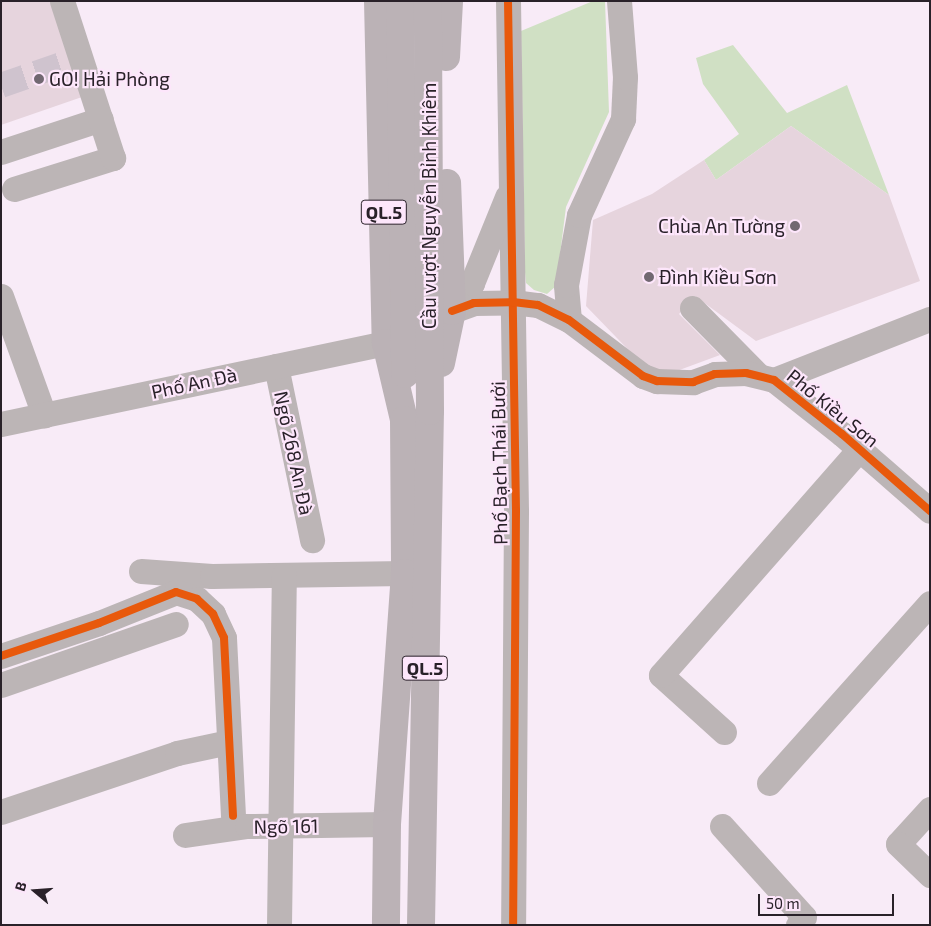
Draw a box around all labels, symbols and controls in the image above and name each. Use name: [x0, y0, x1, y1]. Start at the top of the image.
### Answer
place label: GO! Hải Phòng: [49, 68, 170, 90]
marker: GO! Hải Phòng: [33, 73, 45, 85]
street label: Cầu vượt Nguyễn Bỉnh Khiêm: [418, 82, 440, 330]
road number: QL.5: [360, 196, 408, 228]
place label: Chùa An Tường: [657, 215, 785, 237]
marker: Chùa An Tường: [789, 220, 801, 232]
place label: Đình Kiều Sơn: [659, 266, 777, 288]
marker: Đình Kiều Sơn: [643, 271, 655, 283]
street label: Phố An Đà: [149, 363, 239, 403]
street label: Phố Kiều Sơn: [783, 364, 883, 452]
street label: Phố Bạch Thái Bưởi: [486, 381, 512, 545]
street label: Ngõ 268 An Đà: [270, 389, 318, 517]
road number: QL.5: [401, 652, 449, 684]
street label: Ngõ 161: [253, 814, 319, 838]
north arrow: [10, 866, 60, 916]
text: B: [11, 879, 30, 893]
scale bar: [761, 884, 897, 916]
text: 50 m: [766, 894, 800, 912]

